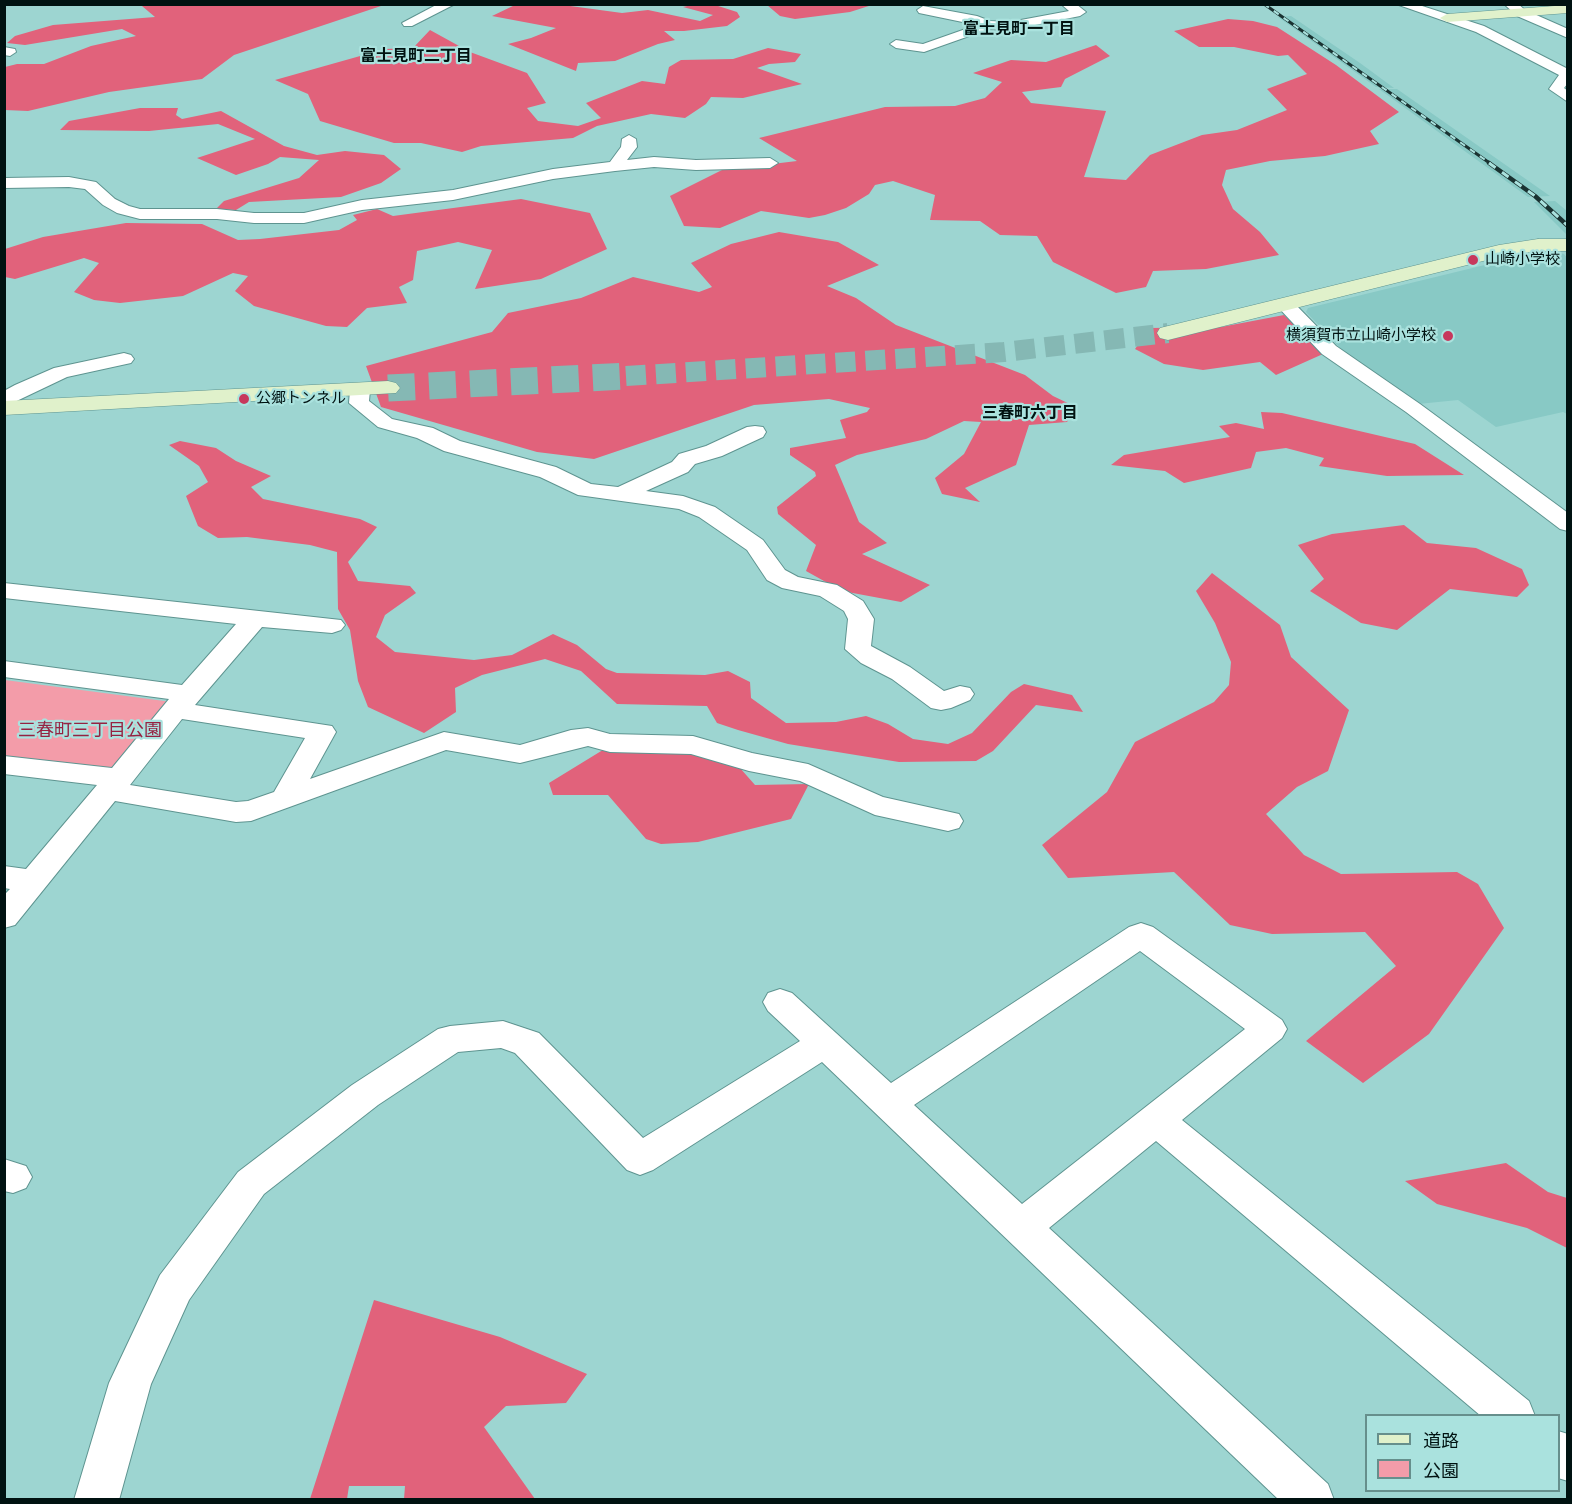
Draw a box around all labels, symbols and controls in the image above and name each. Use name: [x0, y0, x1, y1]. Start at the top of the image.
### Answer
district label: 富士見町一丁目: [963, 20, 1075, 40]
district label: 富士見町二丁目: [360, 47, 472, 67]
place label: 山崎小学校: [1485, 251, 1560, 269]
marker: 山崎小学校: [1466, 253, 1480, 267]
place label: 横須賀市立山崎小学校: [1286, 327, 1436, 345]
marker: 横須賀市立山崎小学校: [1441, 329, 1455, 343]
place label: 公郷トンネル: [256, 390, 346, 408]
marker: 公郷トンネル: [237, 392, 251, 406]
district label: 三春町六丁目: [982, 404, 1078, 424]
park label: 三春町三丁目公園: [18, 720, 162, 742]
legend: [1365, 1414, 1560, 1492]
text: 道路: [1423, 1431, 1459, 1451]
text: 公園: [1423, 1461, 1459, 1481]

